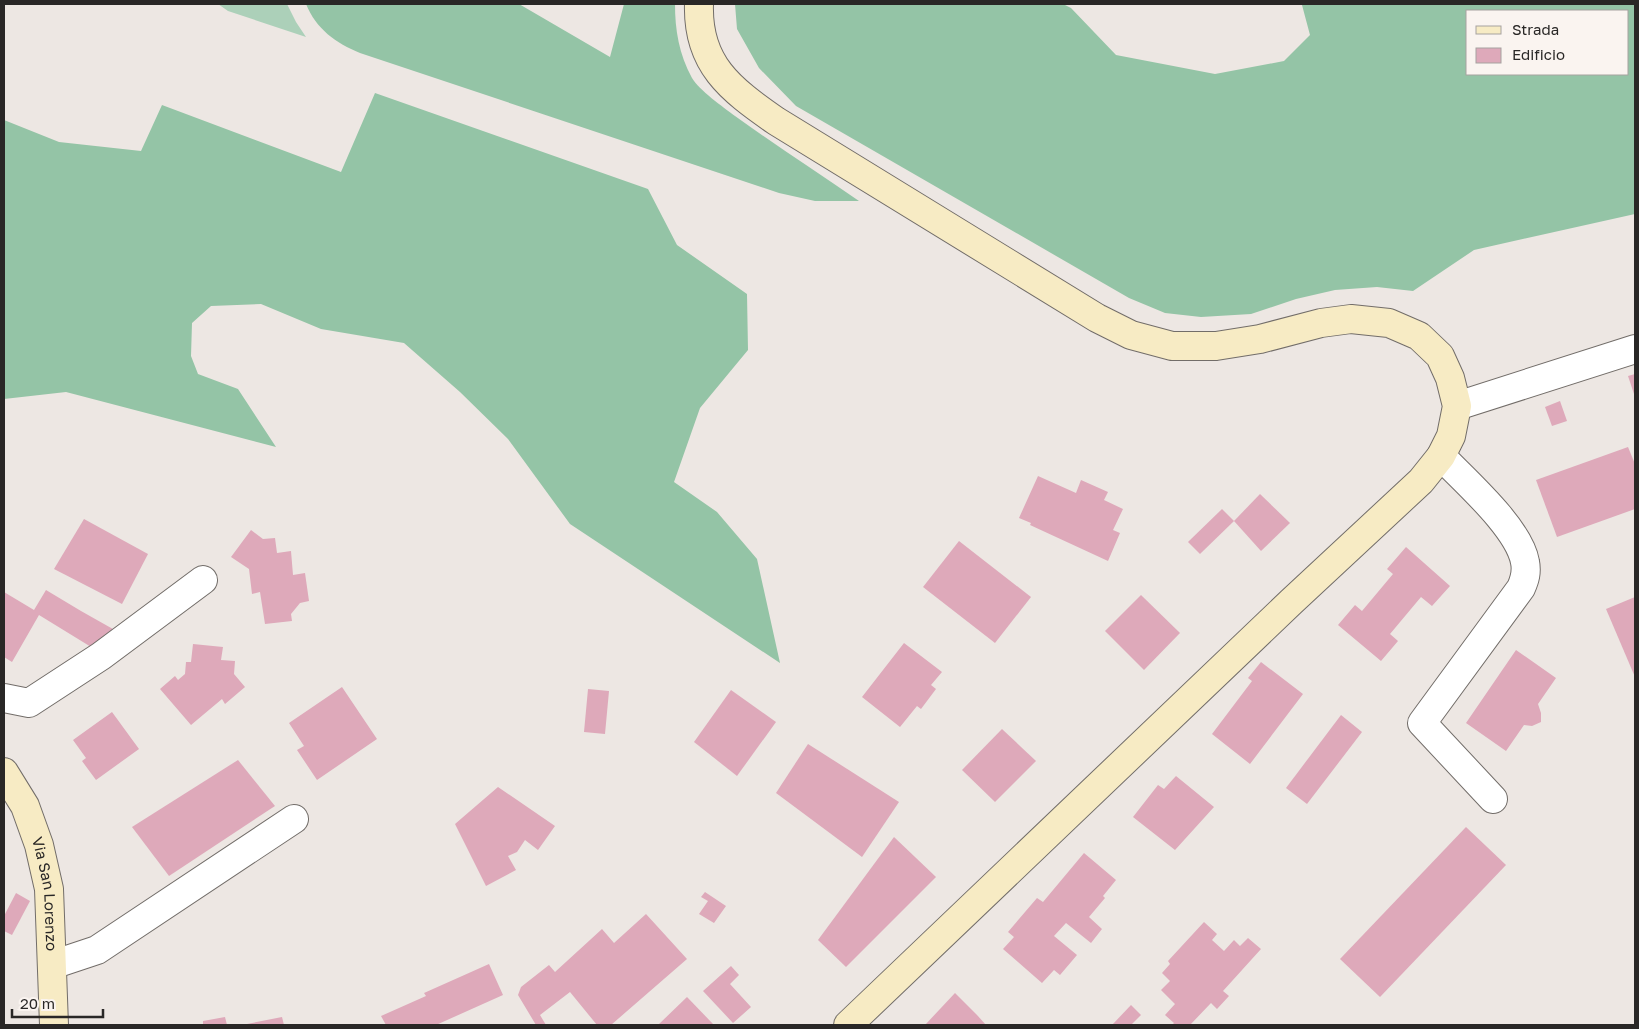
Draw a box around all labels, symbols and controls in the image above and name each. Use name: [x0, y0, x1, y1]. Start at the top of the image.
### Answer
legend: [1466, 10, 1629, 75]
text: Strada: [1512, 20, 1559, 38]
text: Edificio: [1512, 45, 1565, 63]
street label: Via San Lorenzo: [29, 834, 61, 951]
scale bar: [12, 986, 104, 1018]
text: 20 m: [20, 994, 55, 1012]

